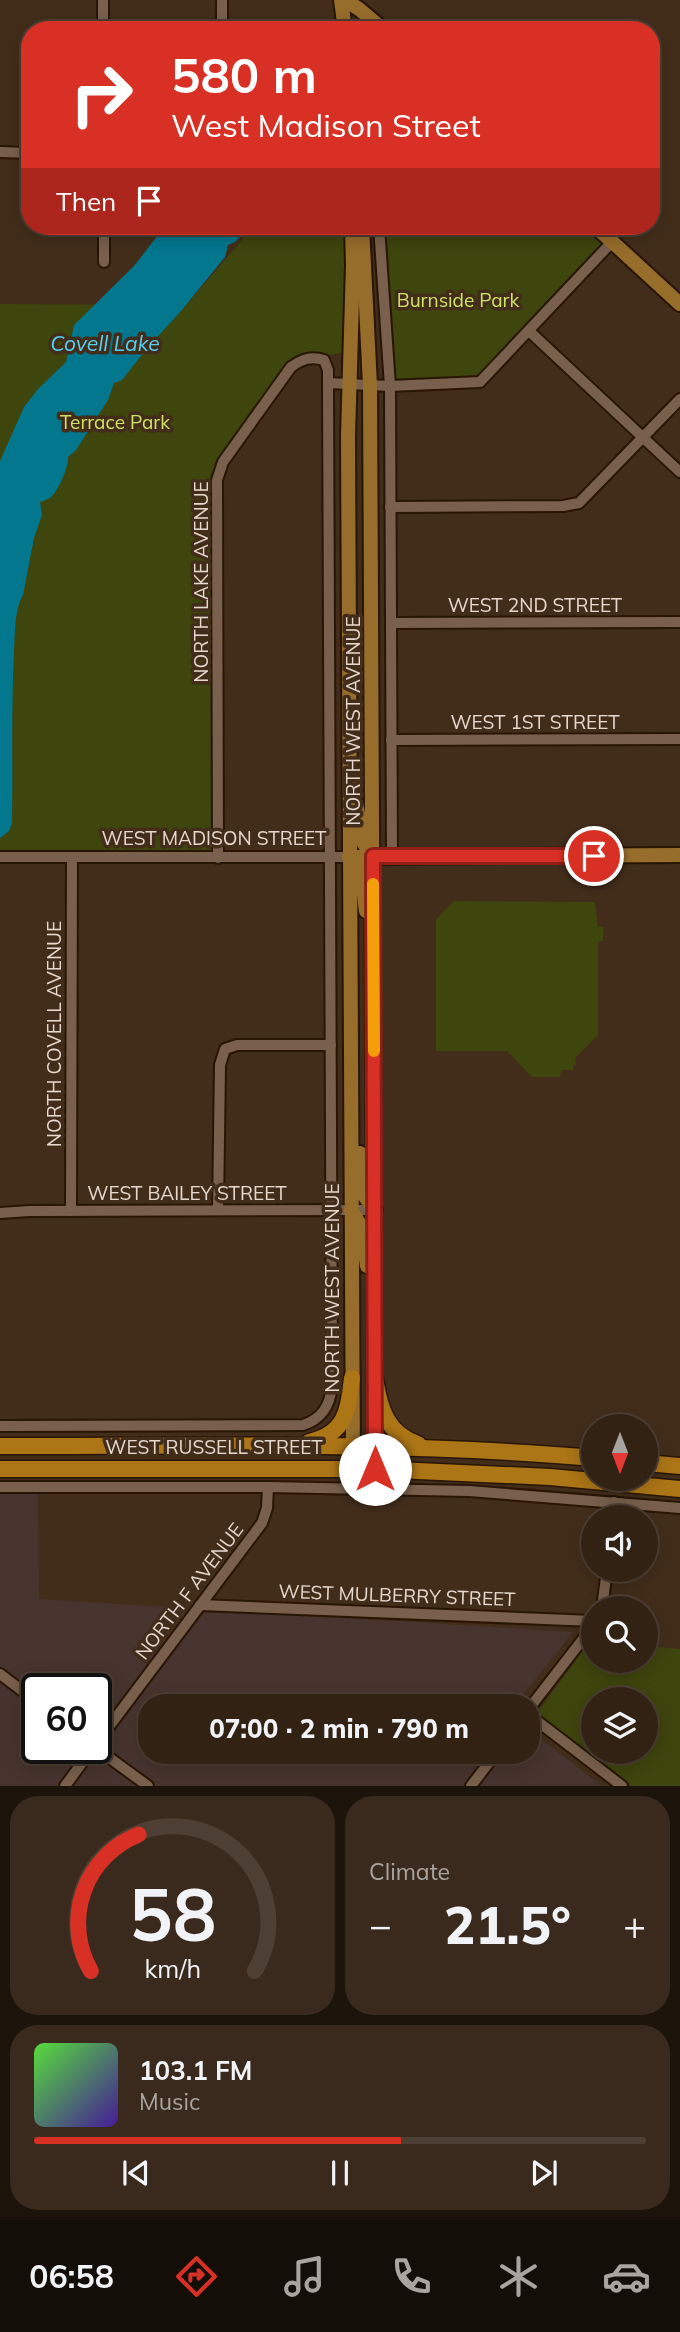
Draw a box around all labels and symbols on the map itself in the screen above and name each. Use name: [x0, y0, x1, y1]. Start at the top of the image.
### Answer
park label: Burnside Park: [397, 288, 519, 312]
water label: Covell Lake: [50, 330, 160, 356]
park label: Terrace Park: [60, 410, 170, 434]
street label: NORTH LAKE AVENUE: [189, 481, 213, 683]
street label: WEST 2ND STREET: [448, 593, 623, 617]
street label: NORTH WEST AVENUE: [341, 616, 365, 826]
street label: WEST 1ST STREET: [450, 710, 620, 734]
street label: WEST MADISON STREET: [102, 826, 327, 850]
pin: [564, 826, 624, 886]
street label: NORTH COVELL AVENUE: [42, 921, 66, 1147]
street label: WEST BAILEY STREET: [87, 1181, 287, 1205]
street label: NORTH WEST AVENUE: [320, 1183, 344, 1393]
north arrow: [581, 1414, 658, 1491]
position arrow: [338, 1432, 412, 1506]
street label: WEST RUSSELL STREET: [105, 1435, 323, 1459]
street label: NORTH F AVENUE: [130, 1518, 248, 1664]
street label: WEST MULBERRY STREET: [278, 1579, 516, 1611]
speed limit sign: 60: [21, 1673, 112, 1764]

